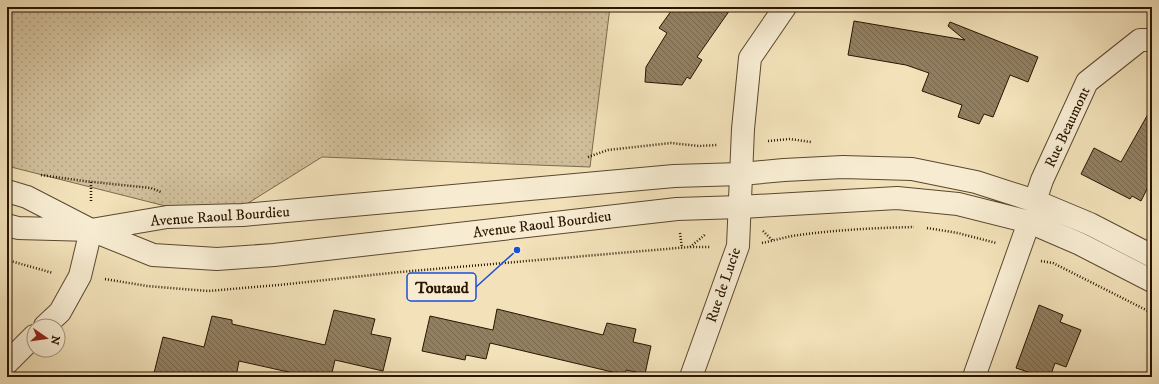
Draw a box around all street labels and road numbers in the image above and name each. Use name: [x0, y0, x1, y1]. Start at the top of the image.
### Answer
street label: Rue Beaumont: [1040, 84, 1095, 171]
street label: Avenue Raoul Bourdieu: [150, 202, 290, 231]
street label: Avenue Raoul Bourdieu: [472, 207, 612, 242]
street label: Rue de Lucie: [702, 245, 745, 325]

